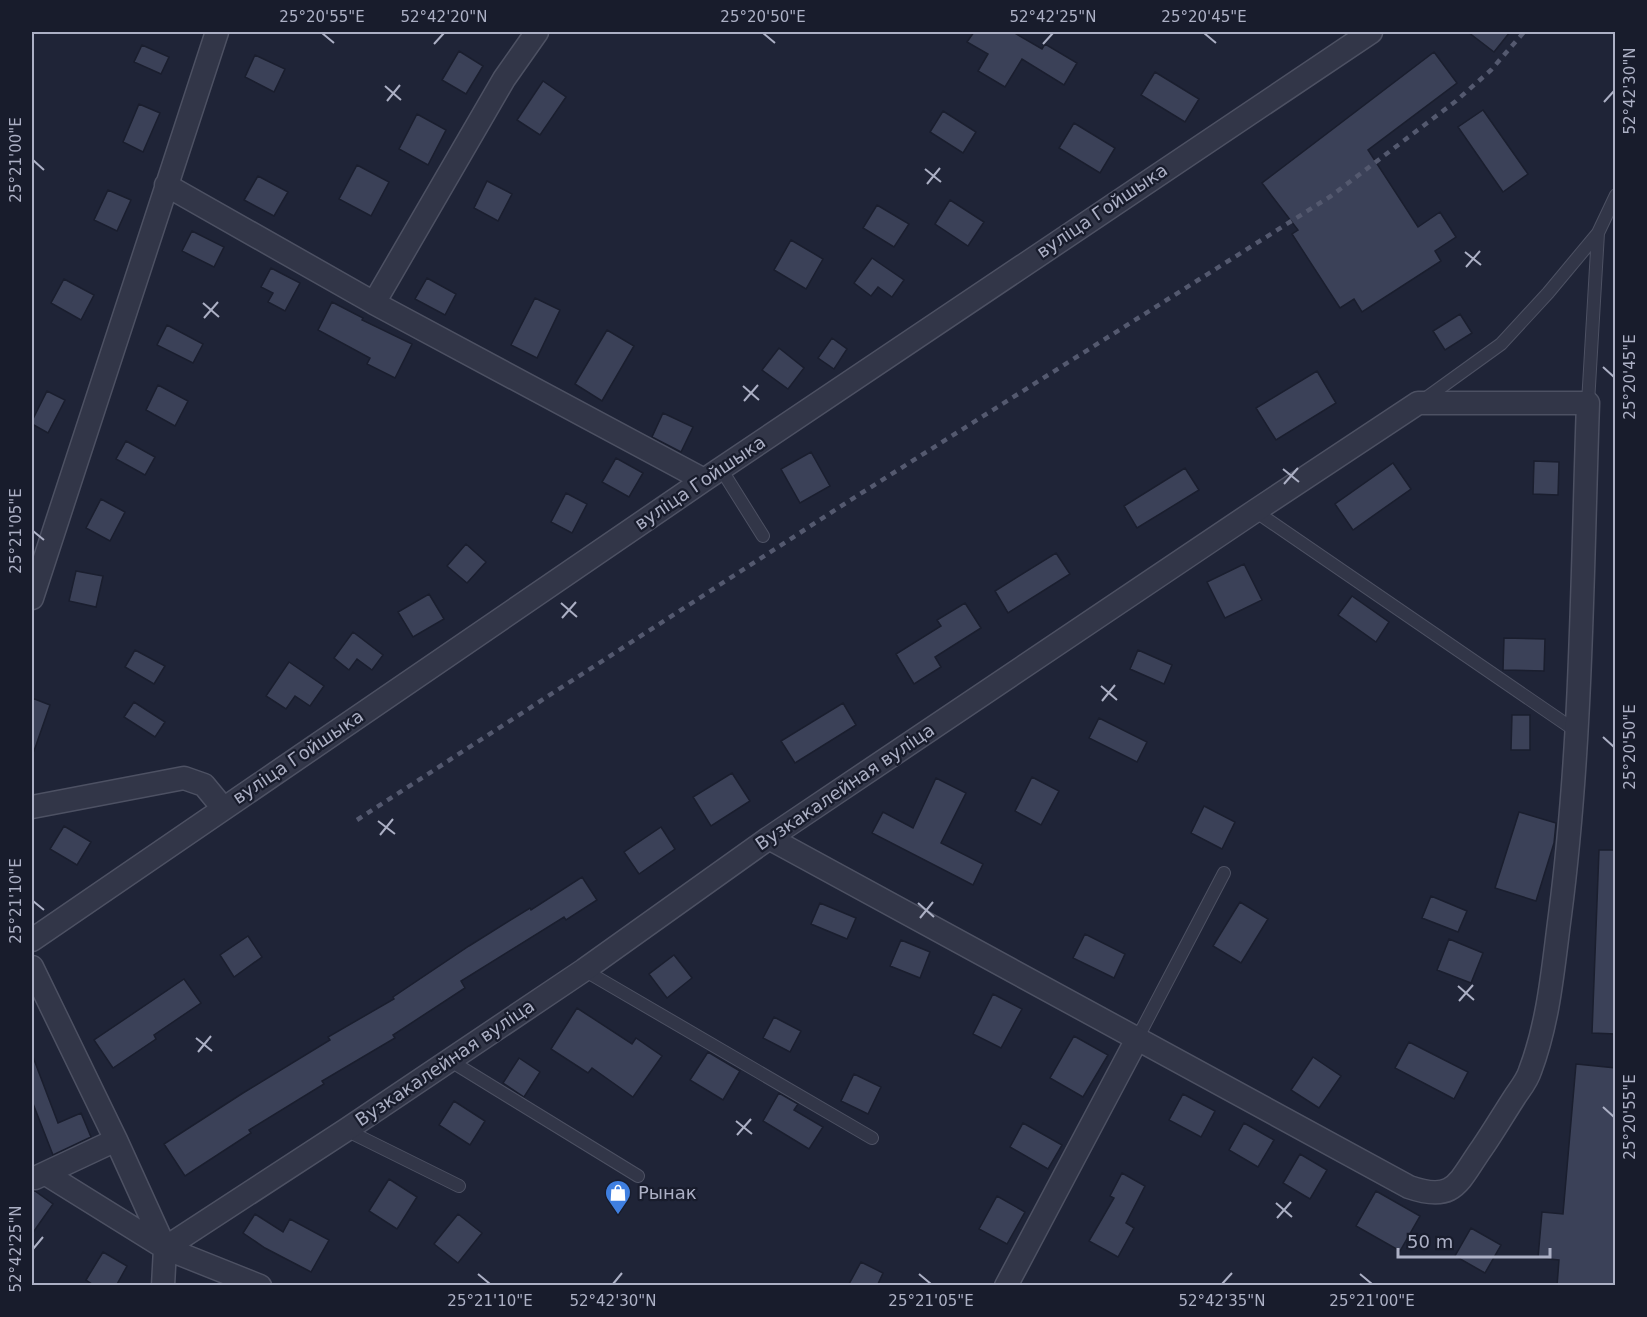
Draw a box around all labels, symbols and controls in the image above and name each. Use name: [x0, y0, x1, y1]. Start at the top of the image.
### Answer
text: 25°20'55"E: [279, 8, 365, 26]
text: 52°42'20"N: [400, 8, 488, 26]
text: 25°20'50"E: [720, 8, 806, 26]
text: 52°42'25"N: [1009, 8, 1097, 26]
text: 25°20'45"E: [1161, 8, 1247, 26]
text: 52°42'30"N: [1621, 47, 1639, 135]
text: 25°21'00"E: [7, 117, 25, 203]
street label: вуліца Гойшыка: [1032, 159, 1171, 262]
text: 25°20'45"E: [1621, 334, 1639, 420]
street label: вуліца Гойшыка: [630, 431, 769, 534]
text: 25°21'05"E: [7, 488, 25, 574]
text: 25°20'50"E: [1621, 704, 1639, 790]
street label: вуліца Гойшыка: [228, 705, 367, 808]
street label: Вузкакалейная вуліца: [751, 719, 938, 854]
text: 25°21'10"E: [7, 858, 25, 944]
street label: Вузкакалейная вуліца: [351, 995, 538, 1130]
text: 25°20'55"E: [1621, 1074, 1639, 1160]
shop icon: Рынак: [603, 1178, 633, 1216]
place label: Рынак: [638, 1182, 697, 1203]
text: 52°42'25"N: [7, 1205, 25, 1293]
scale bar: [1398, 1221, 1550, 1259]
text: 50 m: [1407, 1231, 1453, 1252]
text: 25°21'10"E: [447, 1292, 533, 1310]
text: 52°42'30"N: [569, 1292, 657, 1310]
text: 25°21'05"E: [888, 1292, 974, 1310]
text: 52°42'35"N: [1178, 1292, 1266, 1310]
text: 25°21'00"E: [1329, 1292, 1415, 1310]

